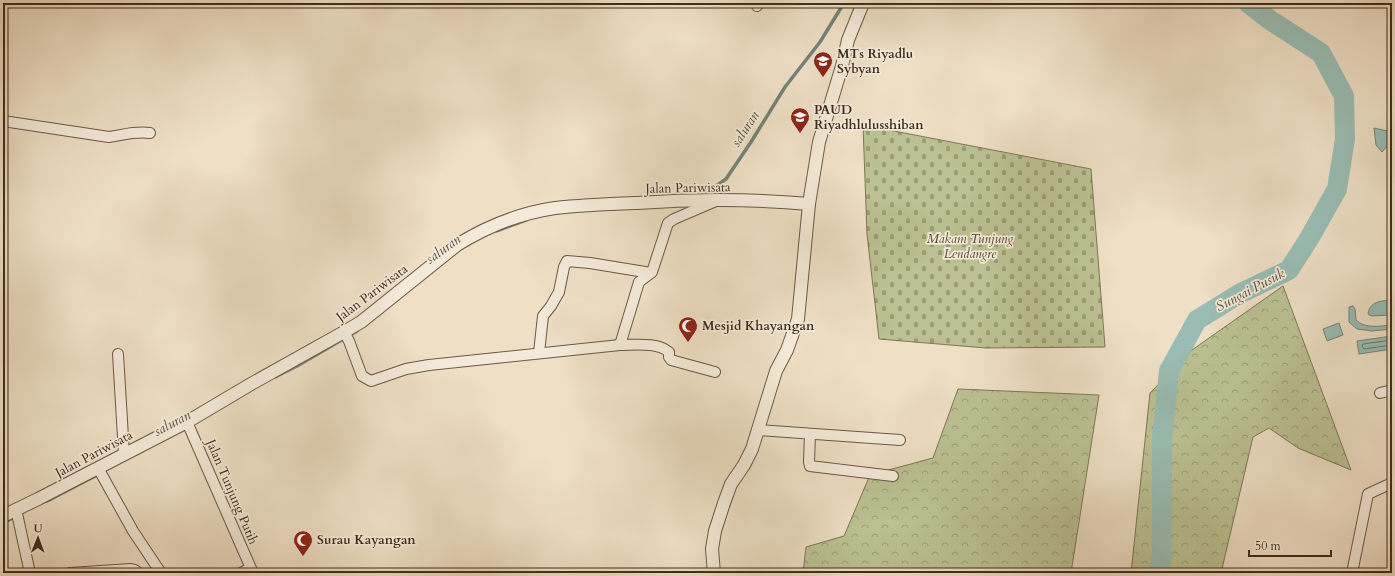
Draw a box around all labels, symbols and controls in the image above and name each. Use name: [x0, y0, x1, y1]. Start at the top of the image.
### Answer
place label: MTs Riyadlu Sybyan: [837, 45, 914, 78]
school or university icon: MTs Riyadlu Sybyan: [812, 50, 834, 78]
place label: PAUD Riyadhlulusshiban: [814, 101, 924, 134]
school or university icon: PAUD Riyadhlulusshiban: [789, 106, 811, 134]
water label: saluran: [726, 107, 764, 151]
street label: Jalan Pariwisata: [643, 178, 731, 198]
water label: saluran: [422, 230, 465, 268]
park label: Makam Tunjung Lendangre: [927, 230, 1013, 263]
street label: Jalan Pariwisata: [331, 260, 412, 327]
water label: Sungai Pusuk: [1212, 264, 1288, 316]
mosque icon: Mesjid Khayangan: [677, 315, 699, 343]
place label: Mesjid Khayangan: [702, 317, 815, 335]
water label: saluran: [150, 405, 194, 441]
street label: Jalan Pariwisata: [50, 426, 136, 483]
street label: Jalan Tunjung Putih: [201, 435, 262, 547]
north arrow: [18, 518, 58, 558]
text: U: [34, 521, 43, 536]
mosque icon: Surau Kayangan: [292, 529, 314, 557]
place label: Surau Kayangan: [317, 531, 416, 549]
scale bar: [1249, 532, 1331, 558]
text: 50 m: [1255, 538, 1282, 554]

